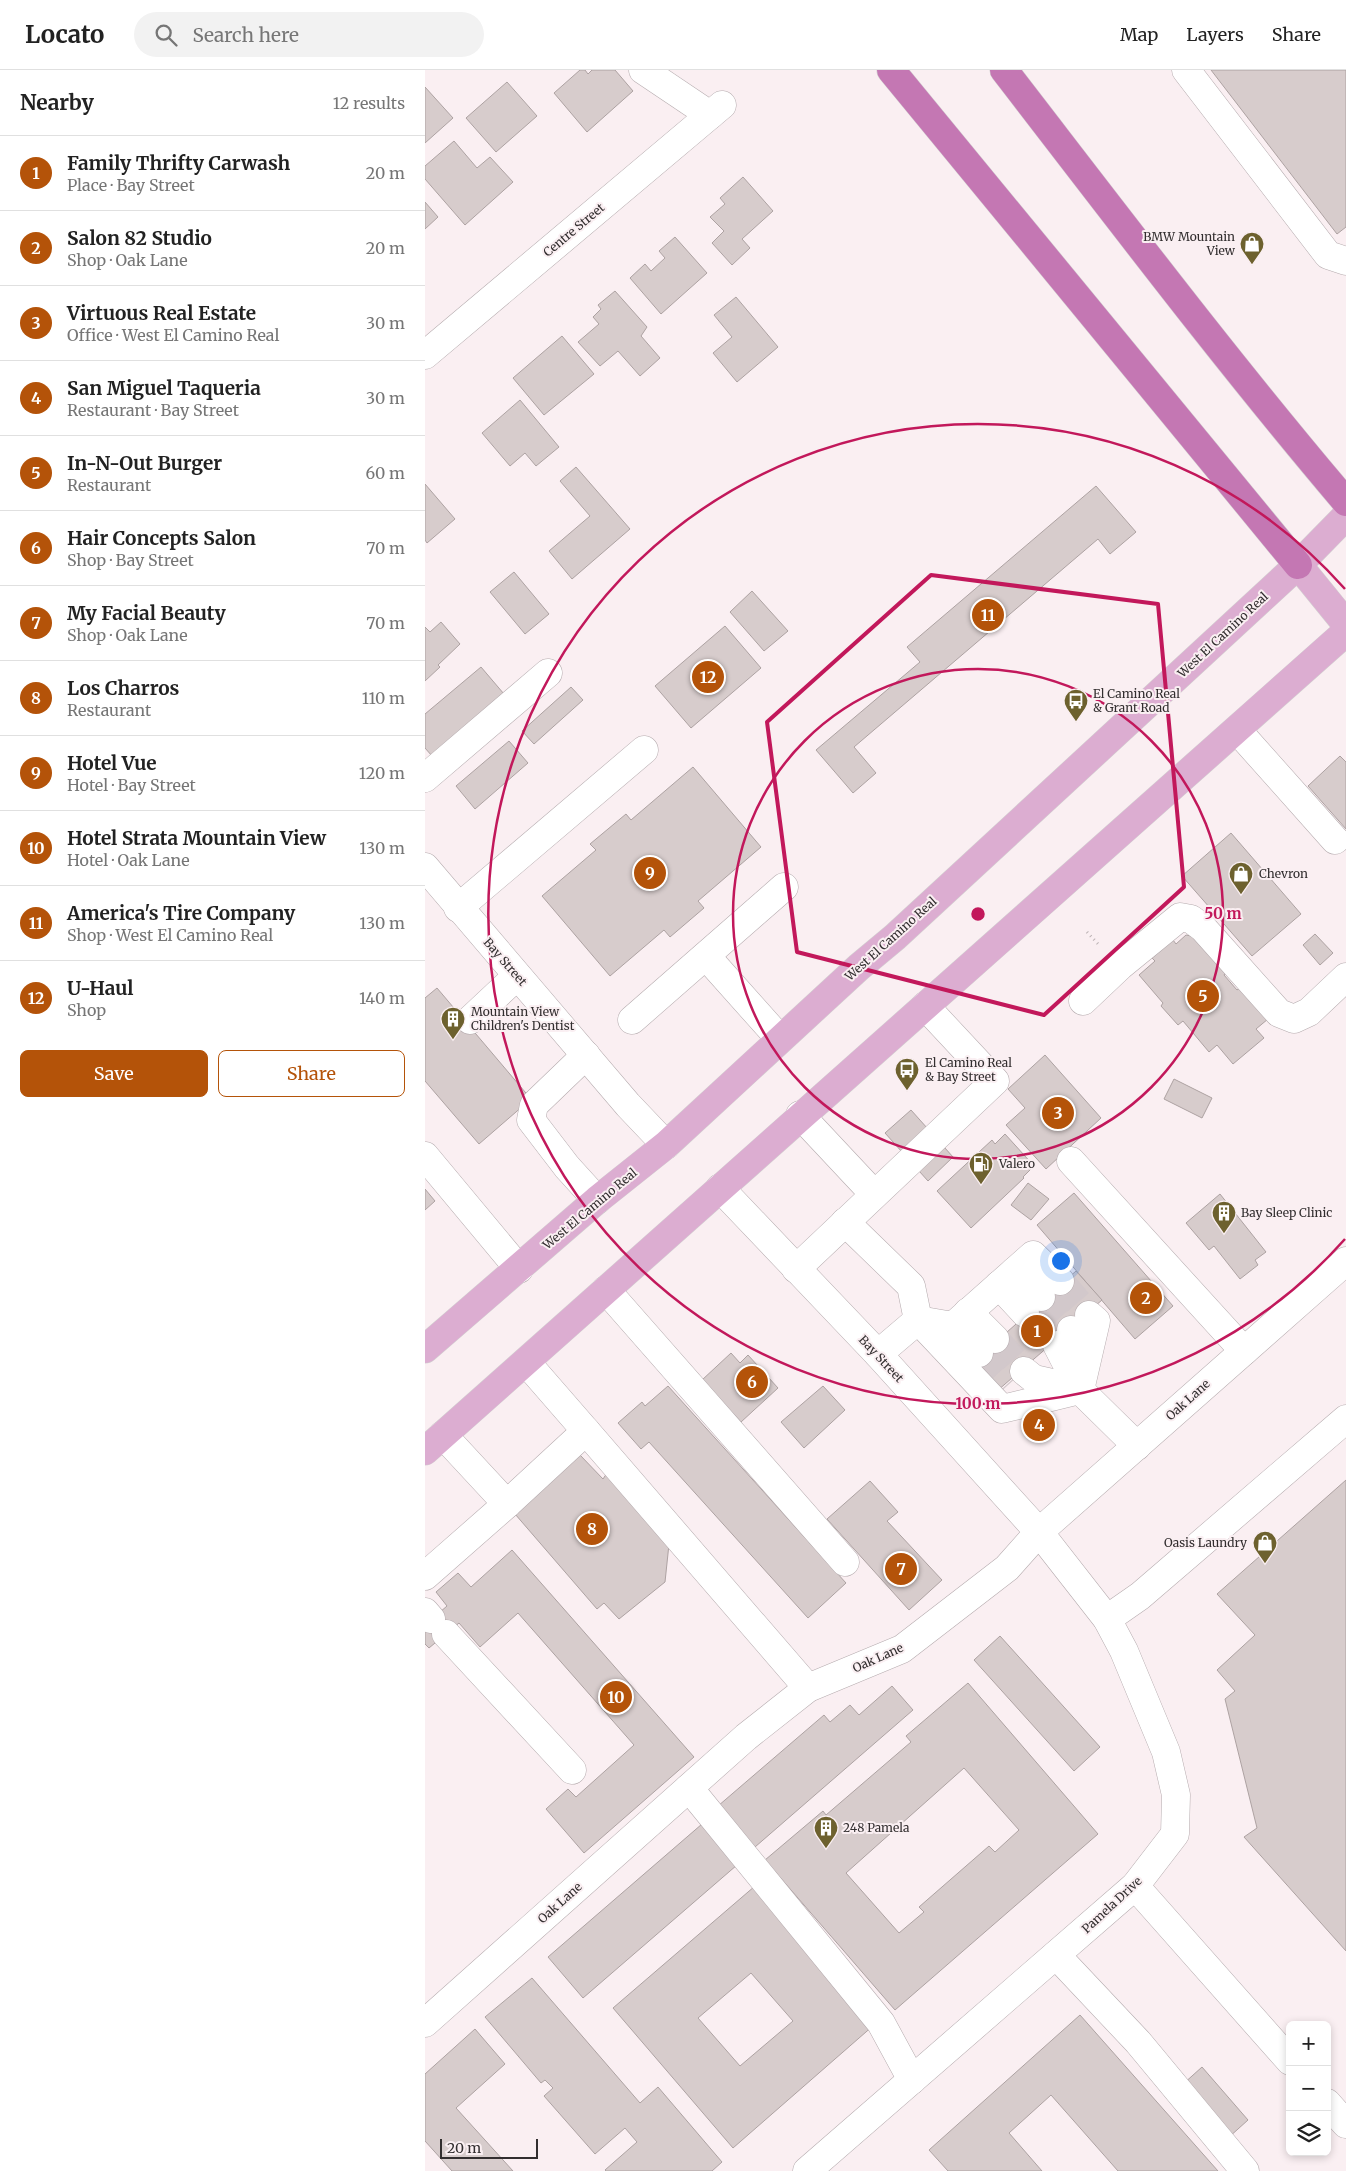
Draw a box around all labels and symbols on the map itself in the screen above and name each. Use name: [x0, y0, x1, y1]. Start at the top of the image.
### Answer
street label: Centre Street: [540, 200, 607, 259]
place label: BMW Mountain View: [1143, 229, 1236, 258]
shop icon: BMW Mountain View: [1239, 231, 1265, 265]
street label: West El Camino Real: [1174, 589, 1271, 681]
pin: 11: [972, 596, 1004, 634]
pin: 12: [692, 658, 724, 696]
place label: El Camino Real & Grant Road: [1093, 686, 1180, 715]
bus stop icon: El Camino Real & Grant Road: [1063, 688, 1089, 722]
pin: 9: [634, 854, 666, 892]
shop icon: Chevron: [1228, 861, 1254, 895]
place label: Chevron: [1259, 866, 1308, 881]
street label: West El Camino Real: [841, 893, 940, 984]
text: 50 m: [1204, 904, 1242, 923]
centre of rings: [969, 905, 987, 923]
street label: Bay Street: [480, 935, 531, 989]
pin: 5: [1187, 977, 1219, 1015]
place label: Mountain View Children's Dentist: [471, 1004, 575, 1033]
building icon: Mountain View Children's Dentist: [440, 1006, 466, 1040]
place label: El Camino Real & Bay Street: [925, 1055, 1012, 1084]
bus stop icon: El Camino Real & Bay Street: [894, 1057, 920, 1091]
pin: 3: [1042, 1094, 1074, 1132]
fuel station icon: Valero: [968, 1151, 994, 1185]
place label: Valero: [998, 1156, 1035, 1171]
street label: West El Camino Real: [539, 1165, 640, 1253]
building icon: Bay Sleep Clinic: [1211, 1200, 1237, 1234]
place label: Bay Sleep Clinic: [1241, 1205, 1332, 1220]
your location: [1048, 1248, 1074, 1274]
pin: 2: [1130, 1279, 1162, 1317]
pin: 1: [1021, 1312, 1053, 1350]
street label: Bay Street: [856, 1332, 907, 1385]
pin: 6: [736, 1363, 768, 1401]
street label: Oak Lane: [1163, 1376, 1213, 1423]
text: 100 m: [956, 1394, 1000, 1413]
pin: 4: [1023, 1406, 1055, 1444]
pin: 8: [576, 1510, 608, 1548]
shop icon: Oasis Laundry: [1252, 1530, 1278, 1564]
place label: Oasis Laundry: [1164, 1535, 1247, 1550]
pin: 7: [885, 1550, 917, 1588]
street label: Oak Lane: [850, 1640, 906, 1675]
pin: 10: [600, 1678, 632, 1716]
building icon: 248 Pamela: [813, 1815, 839, 1849]
place label: 248 Pamela: [843, 1820, 910, 1835]
street label: Pamela Drive: [1079, 1873, 1145, 1936]
street label: Oak Lane: [535, 1879, 585, 1926]
scale bar: [440, 2136, 537, 2159]

